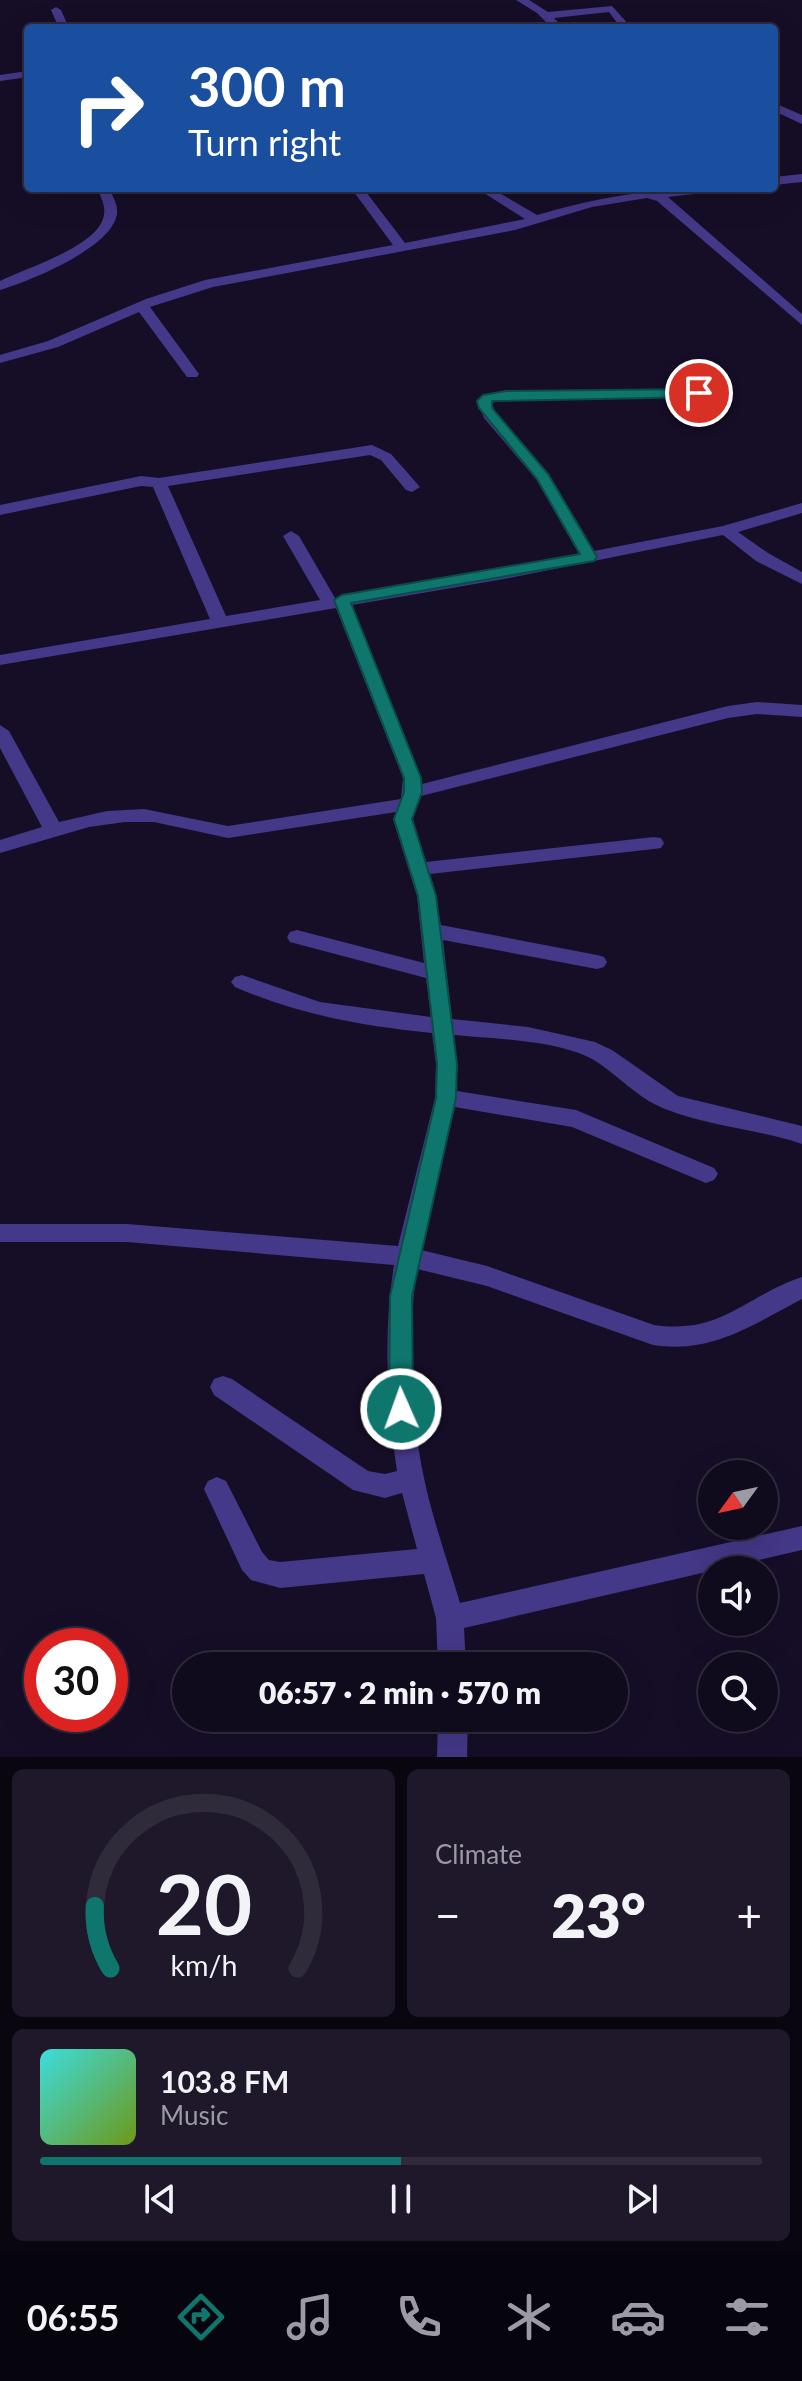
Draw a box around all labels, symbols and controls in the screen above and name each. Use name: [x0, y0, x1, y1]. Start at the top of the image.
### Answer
text: 300 m: [188, 52, 346, 119]
icon: right: [56, 56, 160, 160]
text: Turn right: [188, 120, 341, 164]
pin: [665, 359, 733, 427]
icon: arrive: [677, 371, 721, 415]
position arrow: [359, 1367, 443, 1451]
north arrow: [698, 1460, 778, 1540]
map controls: [698, 1460, 778, 1732]
button: sound: [698, 1556, 778, 1636]
speed limit sign: 30: [24, 1628, 128, 1732]
button: search: [698, 1652, 778, 1732]
text: 06:57 · 2 min · 570 m: [259, 1674, 541, 1710]
text: Climate: [435, 1838, 522, 1870]
text: 20: [155, 1853, 252, 1953]
text: 23°: [551, 1879, 646, 1951]
text: −: [435, 1889, 461, 1941]
text: +: [736, 1889, 762, 1941]
text: km/h: [170, 1948, 237, 1982]
text: 103.8 FM: [160, 2063, 289, 2099]
text: Music: [160, 2099, 228, 2131]
icon: previous: [138, 2177, 182, 2221]
icon: pause: [379, 2177, 423, 2221]
icon: next: [620, 2177, 664, 2221]
icon: directions: [173, 2289, 229, 2345]
icon: music: [282, 2289, 338, 2345]
icon: phone: [391, 2289, 447, 2345]
icon: climate: [501, 2289, 557, 2345]
icon: car: [610, 2289, 666, 2345]
icon: filters: [719, 2289, 775, 2345]
text: 06:55: [27, 2295, 119, 2339]

